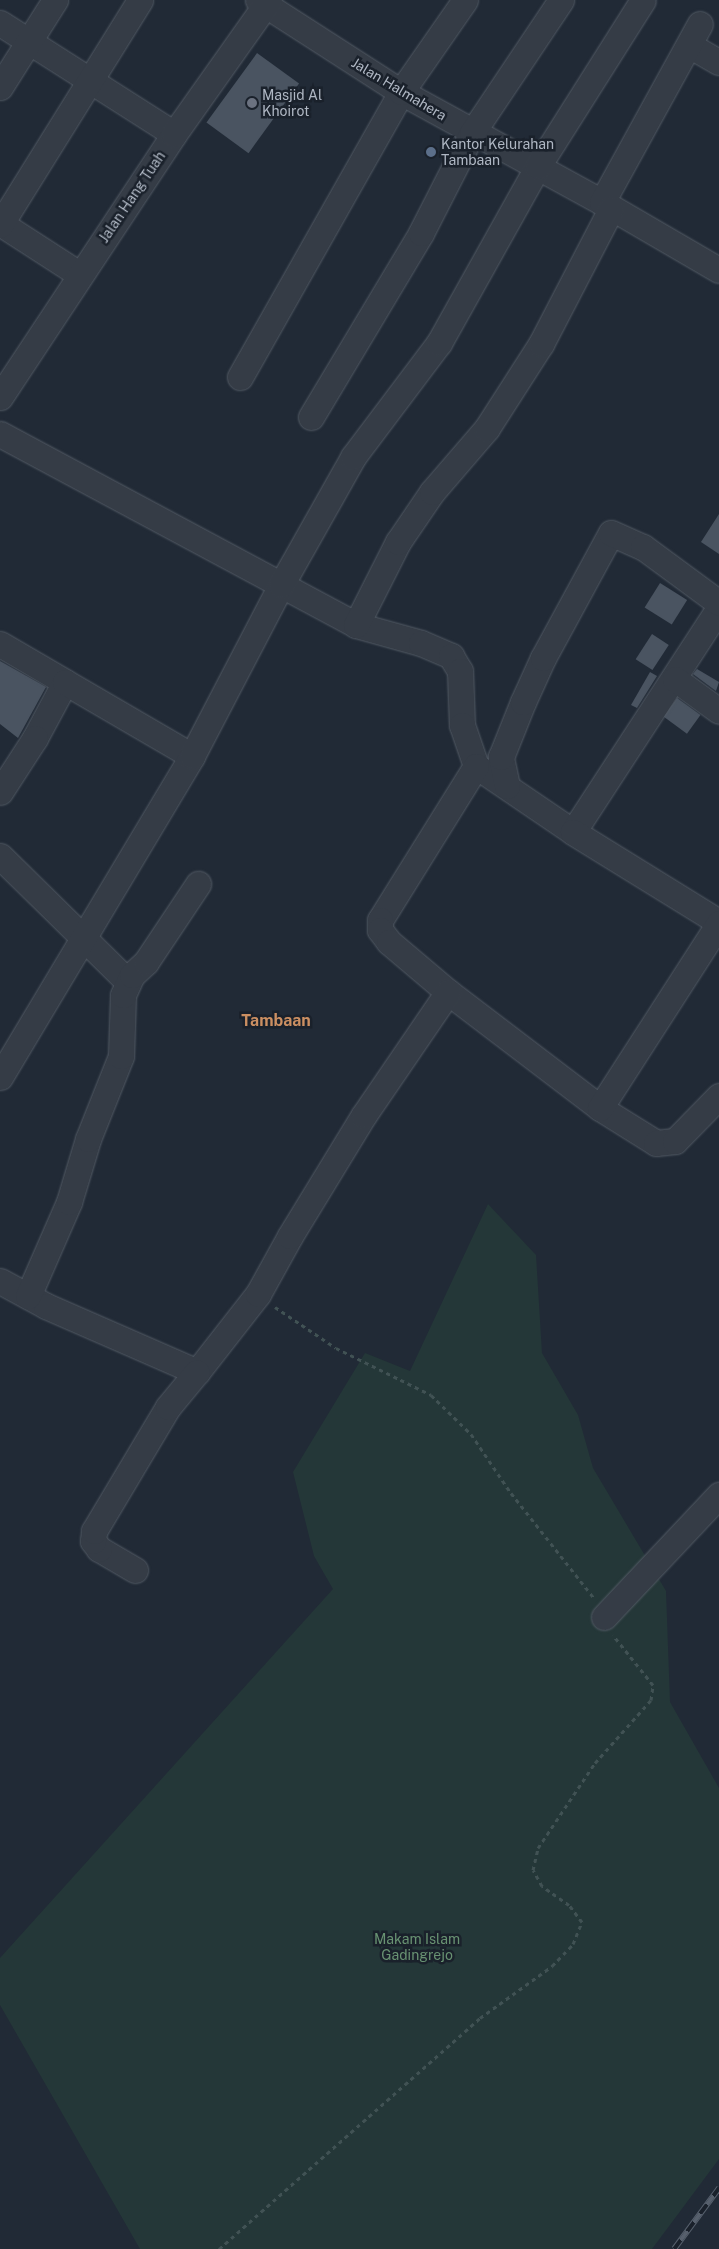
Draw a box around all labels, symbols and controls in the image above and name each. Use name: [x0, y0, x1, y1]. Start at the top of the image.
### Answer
street label: Jalan Halmahera: [348, 54, 450, 124]
place label: Masjid Al Khoirot: [262, 87, 322, 120]
marker: Masjid Al Khoirot: [246, 97, 258, 109]
place label: Kantor Kelurahan Tambaan: [441, 136, 554, 168]
marker: Kantor Kelurahan Tambaan: [425, 146, 437, 158]
street label: Jalan Hang Tuah: [95, 148, 169, 246]
district label: Tambaan: [241, 1011, 311, 1031]
park label: Makam Islam Gadingrejo: [374, 1931, 460, 1964]

